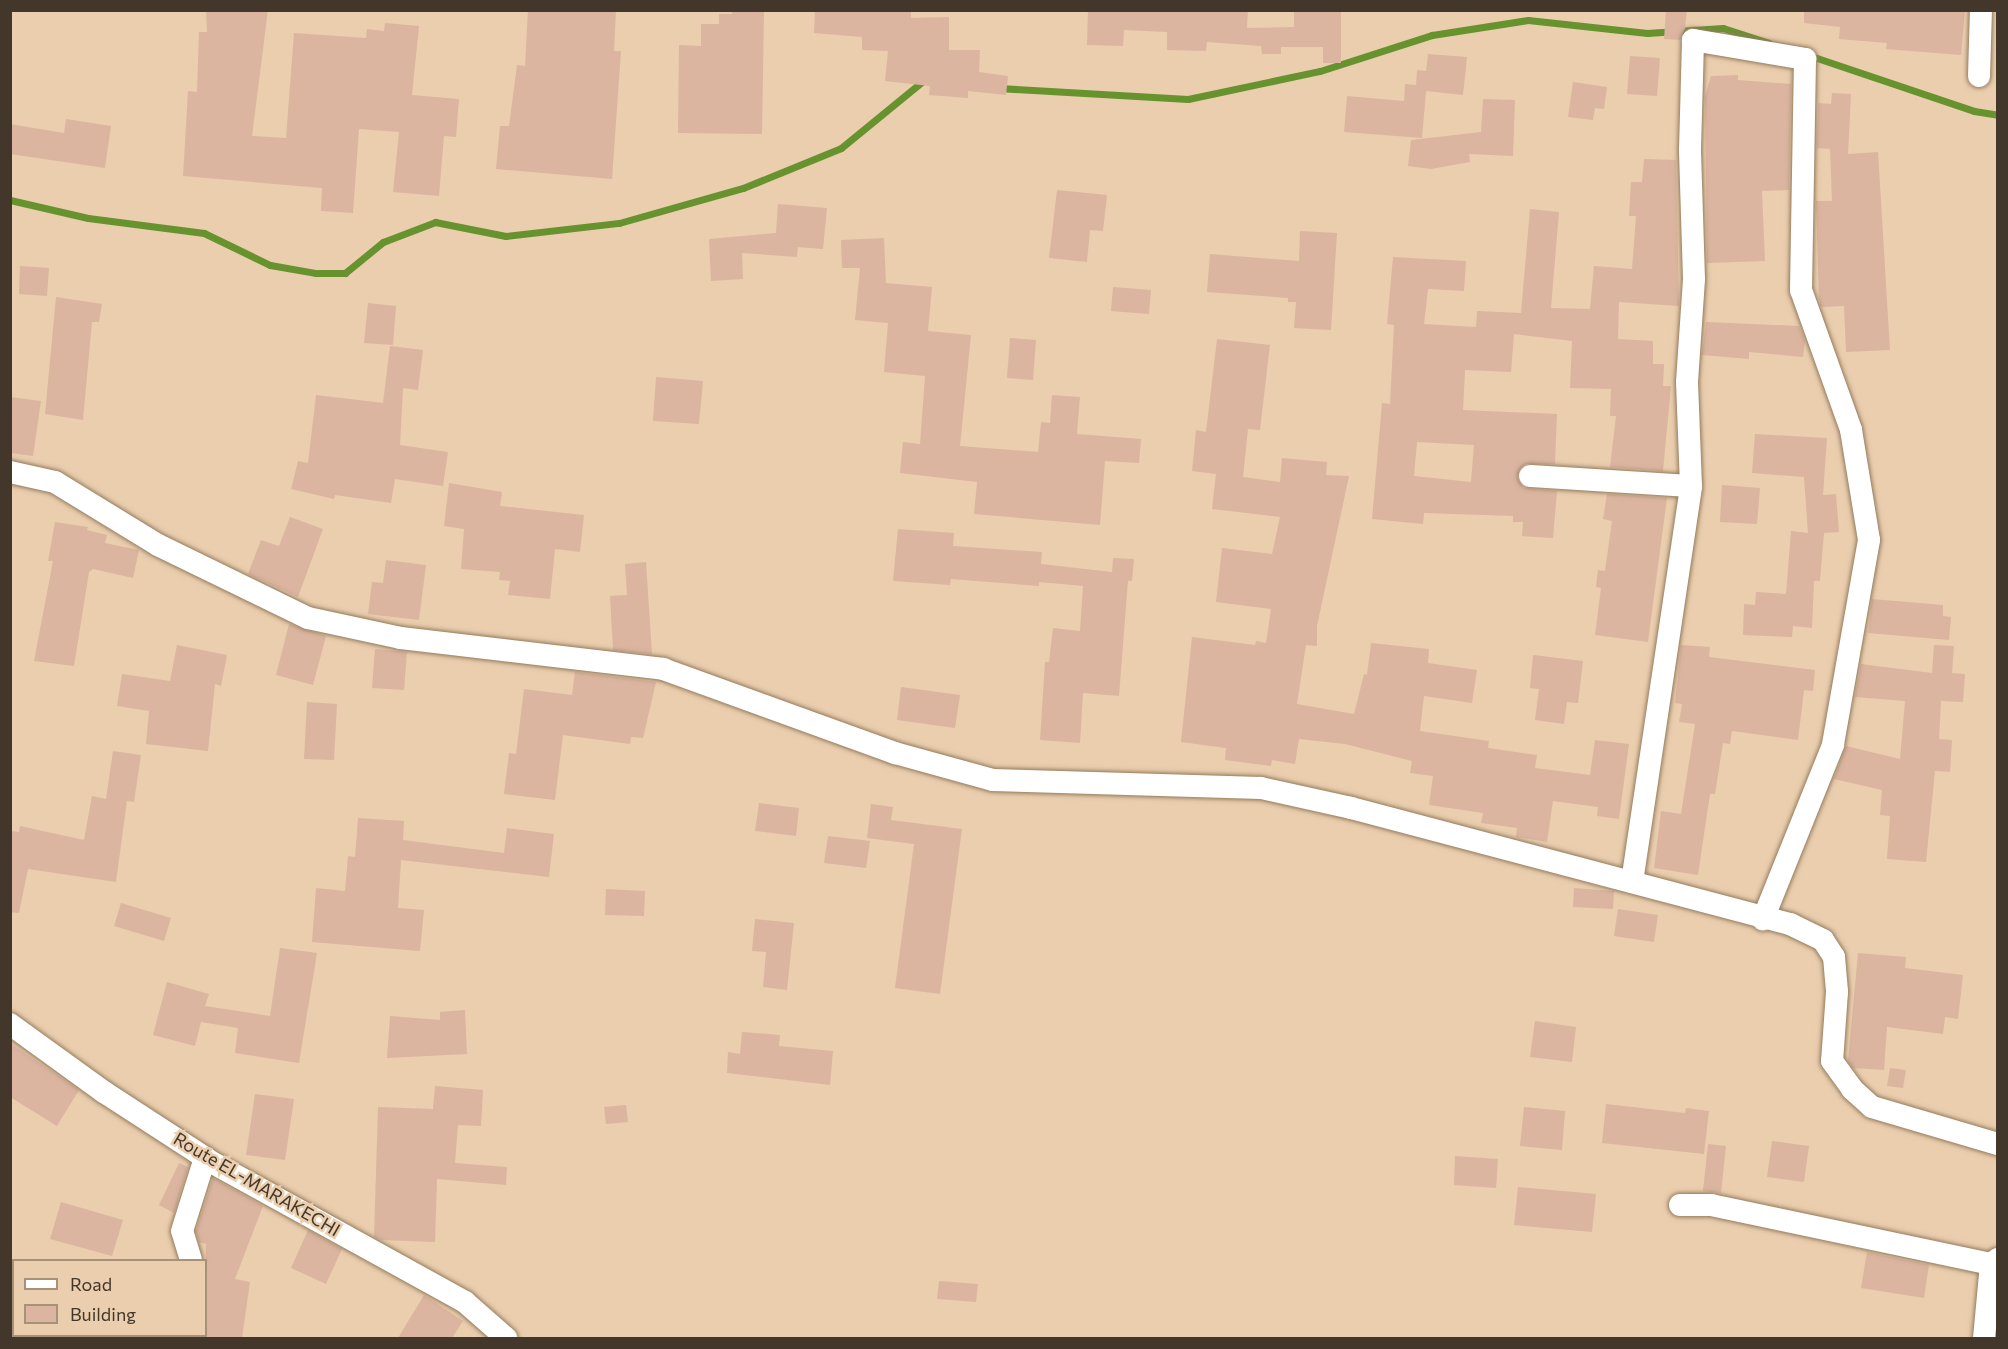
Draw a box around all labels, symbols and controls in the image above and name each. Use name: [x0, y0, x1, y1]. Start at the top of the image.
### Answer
street label: Route EL-MARAKECHI: [170, 1127, 344, 1241]
legend: [12, 1259, 207, 1337]
text: Road: [70, 1273, 112, 1295]
text: Building: [70, 1303, 136, 1325]

